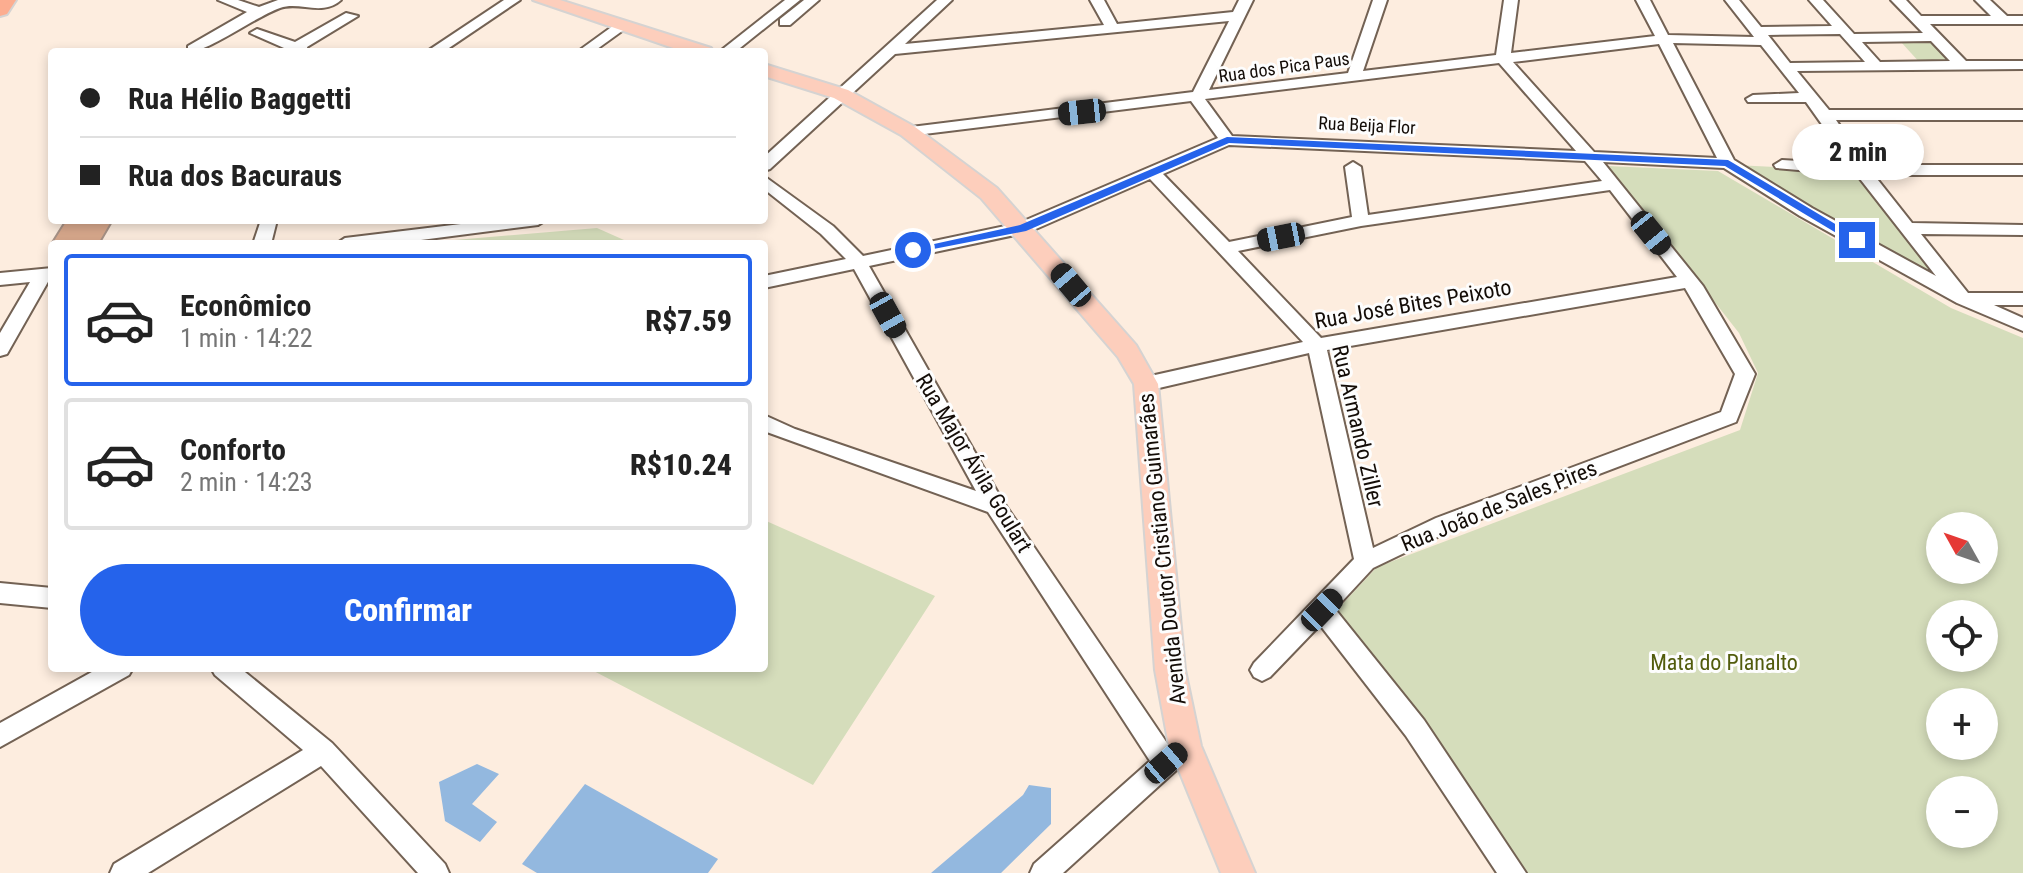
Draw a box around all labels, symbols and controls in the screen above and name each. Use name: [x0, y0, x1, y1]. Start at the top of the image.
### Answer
street label: Rua dos Pica Paus: [1217, 47, 1351, 87]
text: Rua Hélio Baggetti: [128, 81, 352, 116]
car: [1057, 98, 1107, 126]
street label: Rua Beija Flor: [1318, 112, 1417, 138]
callout: 2 min: [1791, 124, 1923, 180]
text: 2 min: [1829, 137, 1887, 167]
text: Rua dos Bacuraus: [128, 158, 342, 193]
car: [1627, 207, 1675, 259]
car: [1255, 221, 1307, 253]
route end: [1839, 222, 1875, 258]
route start: [895, 232, 931, 268]
car: [1046, 259, 1096, 311]
street label: Rua José Bites Peixoto: [1313, 274, 1513, 334]
icon: car: [84, 284, 156, 356]
text: Econômico: [180, 288, 311, 323]
car: [866, 288, 910, 342]
text: R$7.59: [645, 303, 732, 338]
text: 1 min · 14:22: [180, 323, 313, 353]
street label: Rua Armando Ziller: [1327, 342, 1389, 510]
street label: Rua Major Ávila Goulart: [911, 369, 1037, 557]
street label: Avenida Doutor Cristiano Guimarães: [1133, 392, 1191, 706]
icon: car: [84, 428, 156, 500]
text: Conforto: [180, 432, 286, 467]
text: R$10.24: [630, 447, 732, 482]
street label: Rua João de Sales Pires: [1397, 455, 1601, 557]
text: 2 min · 14:23: [180, 467, 313, 497]
north arrow: [1926, 512, 1998, 584]
map controls: [1926, 512, 1998, 848]
button: Confirmar: [80, 564, 736, 656]
car: [1297, 584, 1347, 636]
button: locate: [1926, 600, 1998, 672]
park label: Mata do Planalto: [1650, 650, 1798, 675]
button: +: [1926, 688, 1998, 760]
car: [1140, 738, 1192, 788]
button: −: [1926, 776, 1998, 848]

